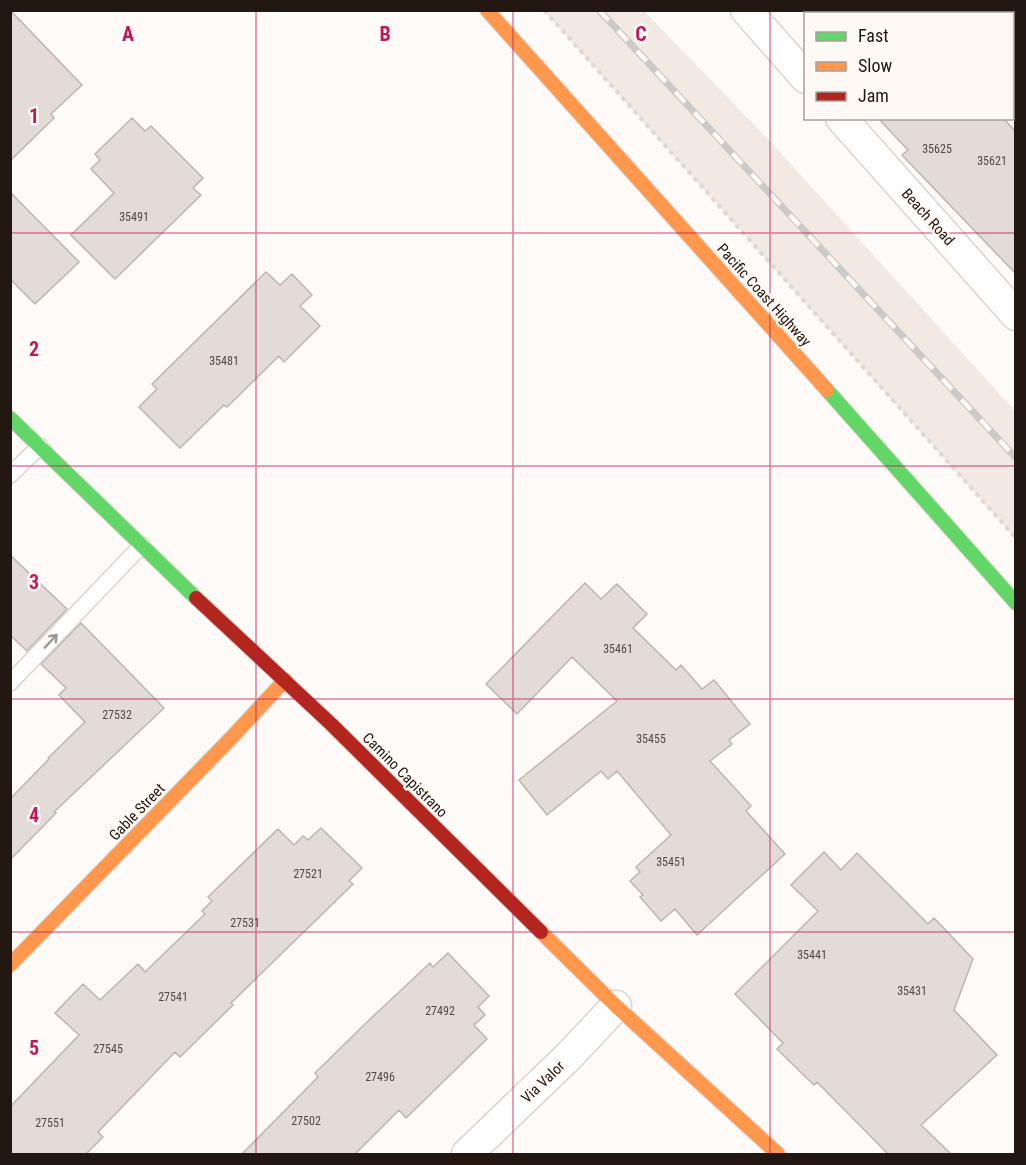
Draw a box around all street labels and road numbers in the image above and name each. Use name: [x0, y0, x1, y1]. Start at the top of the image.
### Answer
street label: Beach Road: [898, 185, 958, 249]
street label: Pacific Coast Highway: [713, 240, 815, 350]
street label: Camino Capistrano: [359, 729, 451, 821]
street label: Gable Street: [105, 780, 169, 844]
street label: Via Valor: [518, 1057, 569, 1107]

